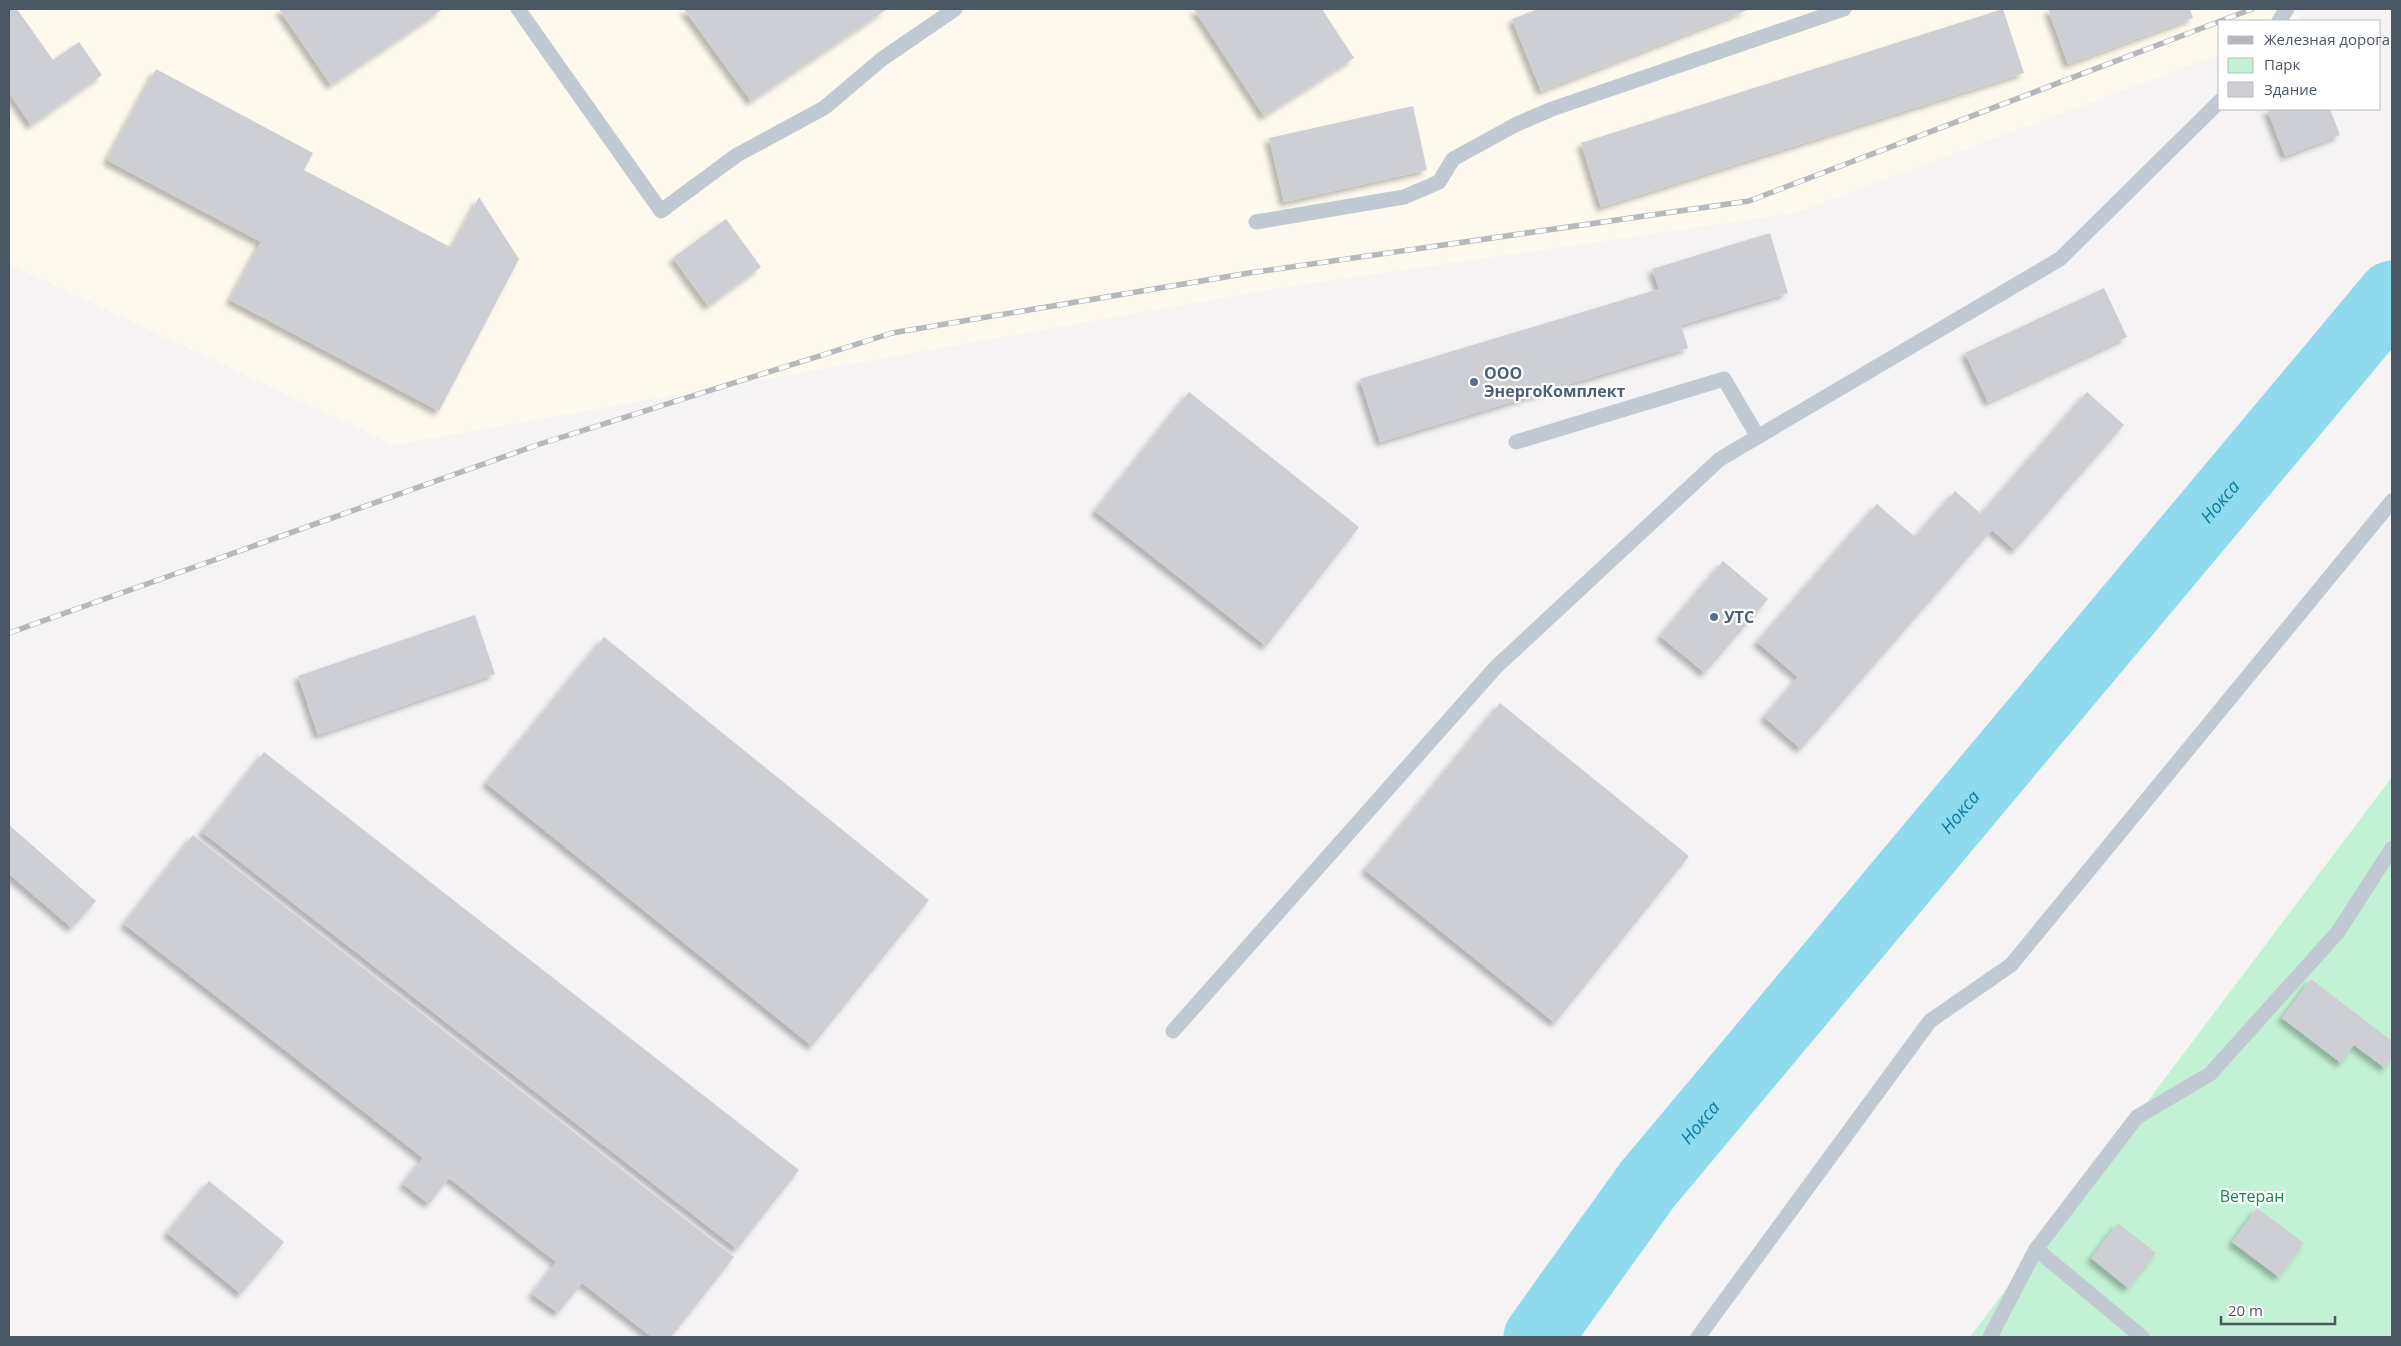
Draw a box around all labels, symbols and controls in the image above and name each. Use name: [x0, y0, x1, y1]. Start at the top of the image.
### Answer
legend: [2218, 20, 2381, 110]
text: Железная дорога: [2264, 29, 2390, 49]
text: Парк: [2264, 54, 2300, 74]
text: Здание: [2264, 79, 2317, 99]
place label: ООО ЭнергоКомплект: [1484, 362, 1626, 402]
marker: ООО ЭнергоКомплект: [1468, 376, 1480, 388]
water label: Нокса: [2194, 474, 2245, 528]
place label: УТС: [1724, 606, 1754, 628]
marker: УТС: [1708, 611, 1720, 623]
water label: Нокса: [1935, 785, 1985, 838]
water label: Нокса: [1675, 1096, 1725, 1149]
park label: Ветеран: [2220, 1185, 2284, 1207]
scale bar: [2221, 1294, 2335, 1326]
text: 20 m: [2228, 1300, 2263, 1320]

